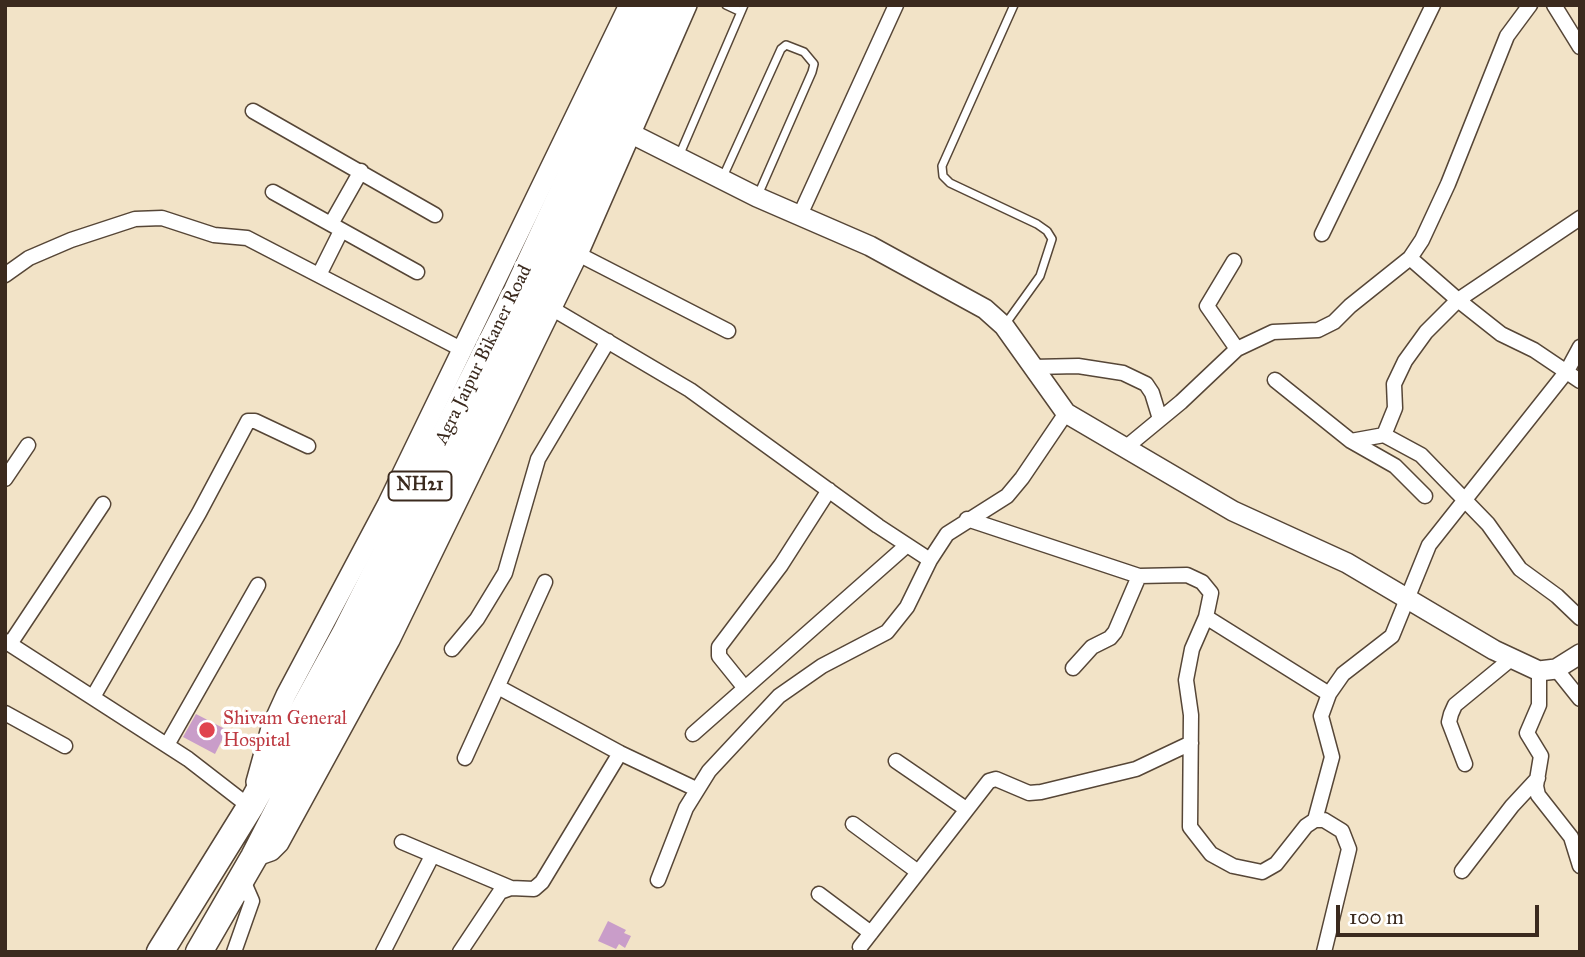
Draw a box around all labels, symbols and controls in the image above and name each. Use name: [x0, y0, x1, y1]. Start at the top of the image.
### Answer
street label: Agra Jaipur Bikaner Road: [431, 262, 537, 448]
road number: NH21: [388, 472, 452, 500]
place label: Shivam General Hospital: [223, 708, 347, 752]
marker: Shivam General Hospital: [197, 720, 217, 740]
scale bar: [1340, 890, 1543, 934]
text: 100 m: [1349, 904, 1404, 930]

